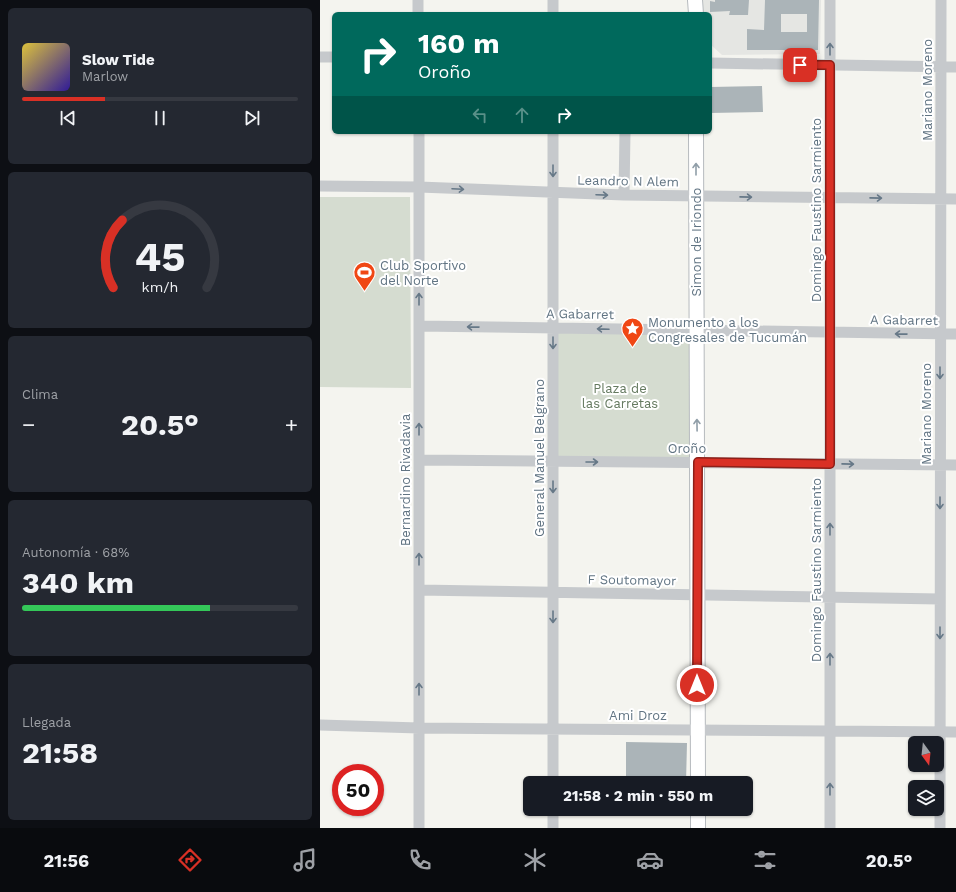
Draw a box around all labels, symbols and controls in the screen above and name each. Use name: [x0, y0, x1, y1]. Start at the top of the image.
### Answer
text: 160 m: [418, 27, 500, 60]
icon: right: [352, 28, 404, 80]
street label: Mariano Moreno: [920, 39, 935, 141]
one-way arrow: [826, 43, 834, 56]
pin: [783, 48, 817, 82]
text: Slow Tide: [82, 51, 155, 69]
icon: arrive: [789, 54, 811, 76]
text: Oroño: [418, 61, 471, 82]
text: Marlow: [82, 69, 128, 84]
icon: left: [469, 104, 491, 126]
icon: ahead: [511, 104, 533, 126]
icon: right: [553, 104, 575, 126]
icon: previous: [57, 107, 79, 129]
icon: pause: [149, 107, 171, 129]
icon: next: [241, 107, 263, 129]
street label: Domingo Faustino Sarmiento: [809, 118, 824, 302]
one-way arrow: [692, 163, 700, 176]
one-way arrow: [549, 164, 557, 177]
street label: Leandro N Alem: [577, 173, 679, 189]
one-way arrow: [451, 185, 464, 192]
street label: Simon de Iriondo: [689, 187, 704, 296]
one-way arrow: [595, 191, 608, 199]
one-way arrow: [739, 193, 752, 201]
one-way arrow: [869, 194, 882, 202]
text: 45: [134, 232, 186, 281]
place label: Club Sportivo del Norte: [380, 258, 466, 288]
sports icon: Club Sportivo del Norte: [352, 259, 378, 292]
text: km/h: [142, 279, 178, 295]
one-way arrow: [415, 293, 423, 306]
street label: A Gabarret: [546, 306, 615, 322]
street label: A Gabarret: [870, 312, 939, 328]
place label: Monumento a los Congresales de Tucumán: [648, 315, 807, 345]
place icon: Monumento a los Congresales de Tucumán: [620, 316, 646, 349]
one-way arrow: [467, 323, 480, 331]
one-way arrow: [597, 325, 610, 333]
one-way arrow: [895, 330, 908, 337]
one-way arrow: [549, 336, 557, 349]
street label: Mariano Moreno: [919, 363, 934, 465]
one-way arrow: [936, 366, 944, 379]
street label: General Manuel Belgrano: [532, 379, 547, 537]
park label: Plaza de las Carretas: [582, 381, 658, 411]
text: Clima: [22, 387, 58, 402]
text: 20.5°: [121, 407, 199, 442]
text: −: [22, 412, 35, 437]
text: +: [285, 412, 298, 437]
street label: Bernardino Rivadavia: [398, 413, 413, 546]
one-way arrow: [693, 419, 701, 432]
one-way arrow: [415, 423, 423, 436]
street label: Oroño: [668, 441, 706, 456]
one-way arrow: [585, 458, 598, 466]
one-way arrow: [841, 460, 854, 468]
street label: Domingo Faustino Sarmiento: [809, 478, 824, 662]
one-way arrow: [549, 480, 557, 493]
one-way arrow: [936, 496, 944, 509]
one-way arrow: [826, 523, 834, 536]
text: Autonomía · 68%: [22, 545, 129, 560]
one-way arrow: [415, 553, 423, 566]
text: 340 km: [22, 565, 134, 600]
street label: F Soutomayor: [588, 572, 676, 588]
one-way arrow: [549, 610, 557, 623]
one-way arrow: [936, 626, 944, 639]
one-way arrow: [826, 653, 834, 666]
position arrow: [676, 664, 718, 706]
one-way arrow: [415, 683, 423, 696]
street label: Ami Droz: [609, 708, 667, 723]
text: Llegada: [22, 715, 71, 730]
text: 21:58: [22, 735, 98, 770]
north arrow: [908, 736, 944, 772]
map controls: [908, 736, 944, 816]
speed limit sign: 50: [332, 764, 384, 816]
button: layers: [908, 780, 944, 816]
one-way arrow: [826, 783, 834, 796]
text: 21:58 · 2 min · 550 m: [563, 787, 713, 805]
icon: directions: [176, 846, 204, 874]
icon: music: [291, 846, 319, 874]
icon: phone: [406, 846, 434, 874]
icon: climate: [521, 846, 549, 874]
icon: car: [636, 846, 664, 874]
icon: filters: [751, 846, 779, 874]
text: 21:56: [43, 850, 89, 871]
text: 20.5°: [866, 850, 912, 871]

